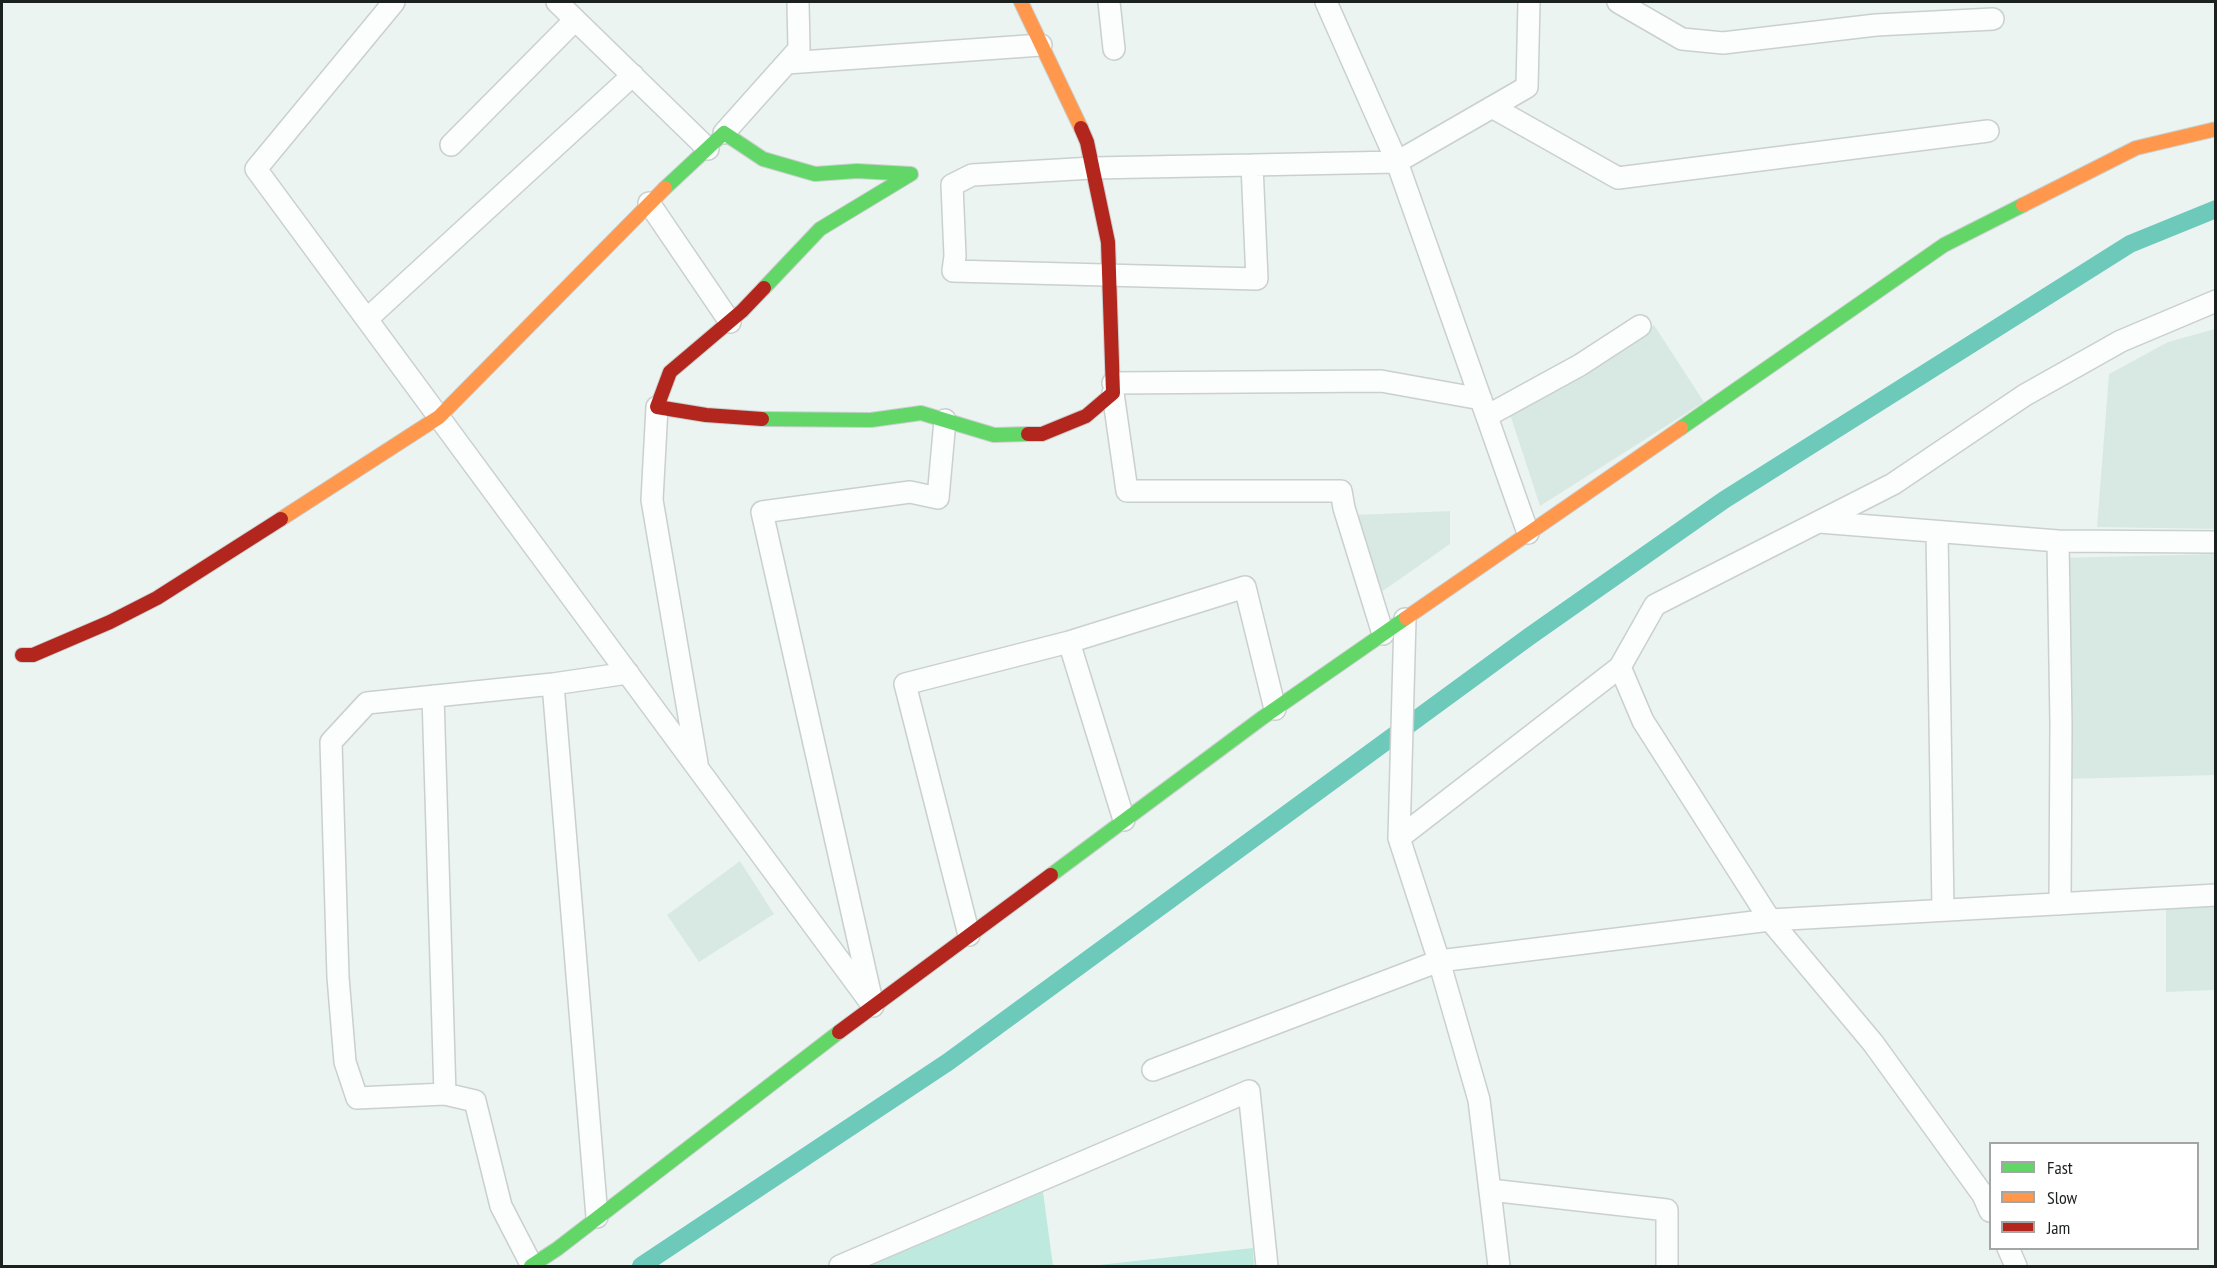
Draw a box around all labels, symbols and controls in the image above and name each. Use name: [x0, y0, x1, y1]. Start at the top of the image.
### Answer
legend: [1989, 1142, 2199, 1250]
text: Fast: [2047, 1156, 2073, 1179]
text: Slow: [2047, 1186, 2077, 1209]
text: Jam: [2047, 1216, 2070, 1239]

